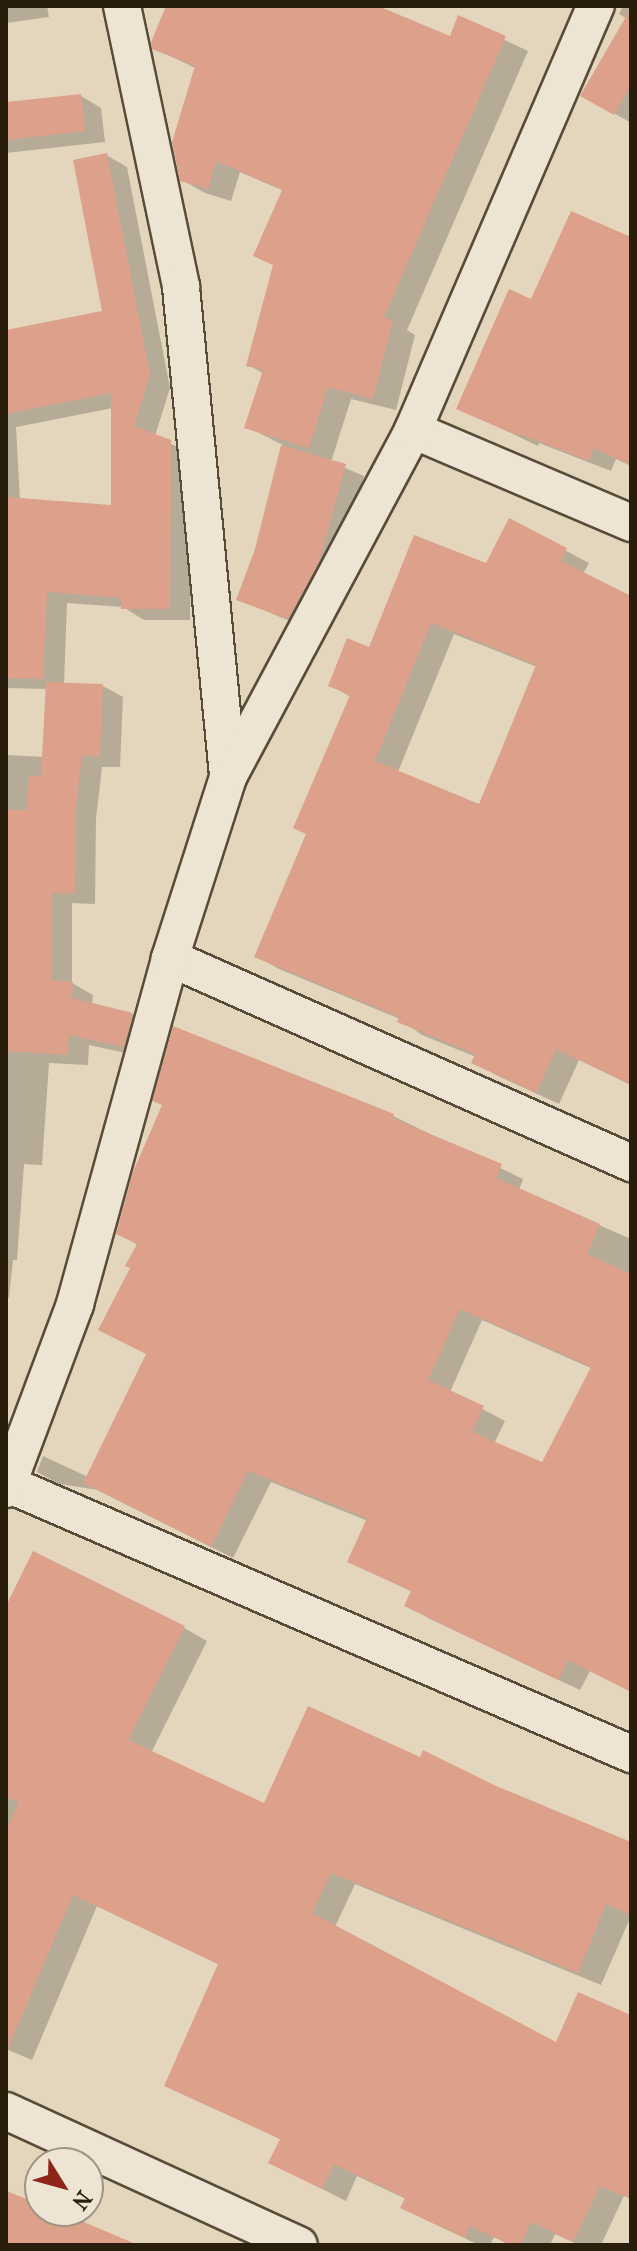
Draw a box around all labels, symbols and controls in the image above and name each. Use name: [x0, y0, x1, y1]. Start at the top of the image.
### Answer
north arrow: [24, 2147, 104, 2227]
text: N: [66, 2186, 97, 2215]

